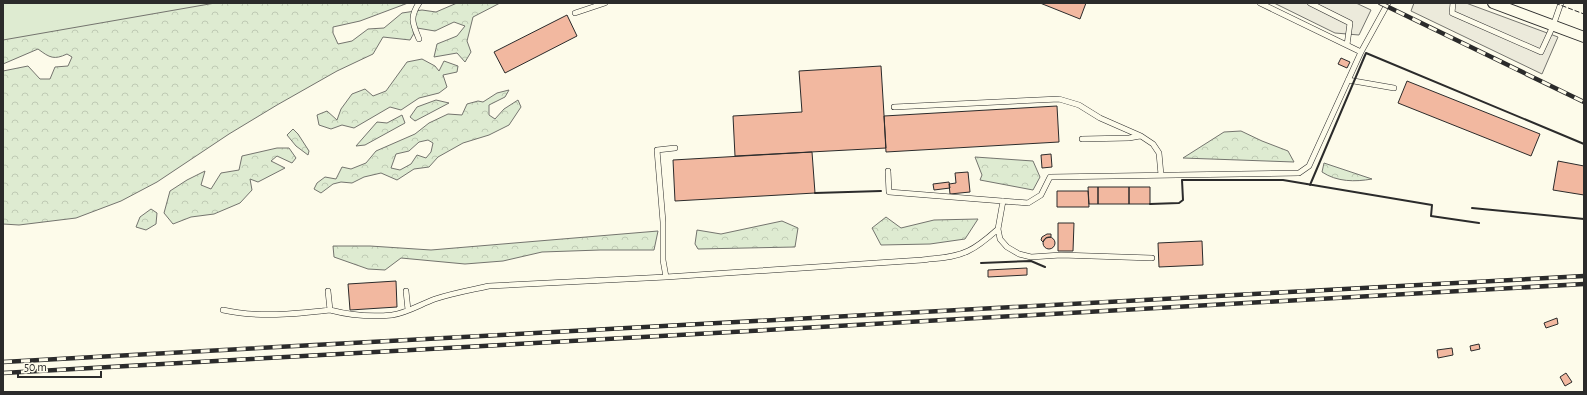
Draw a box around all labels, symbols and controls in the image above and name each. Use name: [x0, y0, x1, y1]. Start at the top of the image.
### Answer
scale bar: [18, 353, 101, 379]
text: 50 m: [24, 361, 47, 373]

